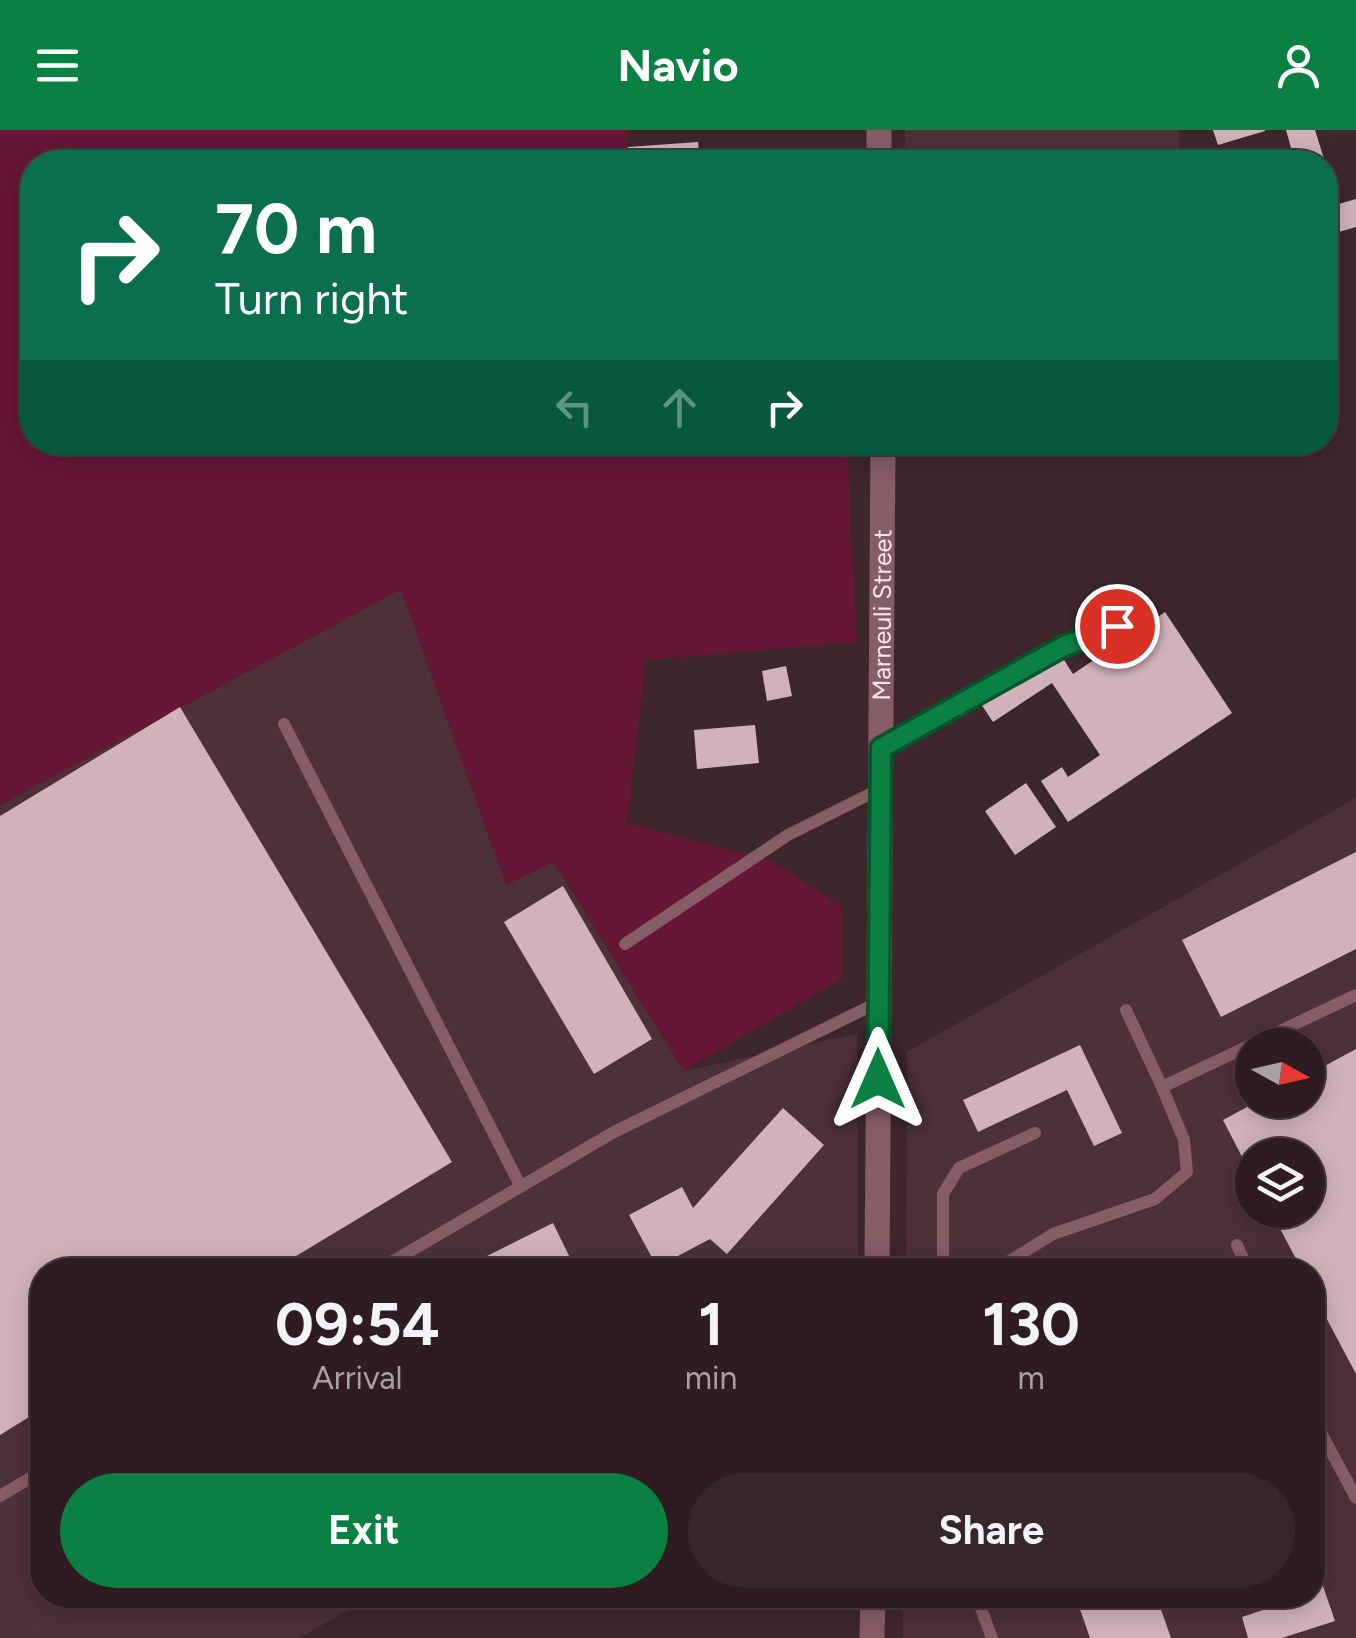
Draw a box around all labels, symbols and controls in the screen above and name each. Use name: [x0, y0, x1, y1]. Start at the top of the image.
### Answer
icon: menu: [30, 38, 85, 93]
text: Navio: [617, 38, 739, 92]
icon: person: [1271, 38, 1326, 93]
text: 70 m: [215, 186, 377, 271]
icon: right: [50, 190, 180, 320]
text: Turn right: [215, 271, 408, 325]
icon: left: [547, 380, 602, 435]
icon: ahead: [652, 380, 707, 435]
icon: right: [757, 380, 812, 435]
street label: Marneuli Street: [866, 529, 897, 701]
pin: [1075, 584, 1160, 669]
icon: arrive: [1090, 599, 1145, 654]
position arrow: [826, 1027, 930, 1131]
north arrow: [1235, 1028, 1325, 1118]
map controls: [1235, 1028, 1325, 1228]
button: layers: [1235, 1138, 1325, 1228]
text: 09:54: [275, 1288, 440, 1360]
text: 1: [698, 1288, 724, 1360]
text: 130: [982, 1288, 1080, 1360]
text: Arrival: [312, 1359, 403, 1397]
text: min: [685, 1359, 737, 1397]
text: m: [1018, 1359, 1045, 1397]
button: Exit: [60, 1473, 668, 1588]
button: Share: [688, 1473, 1295, 1588]

